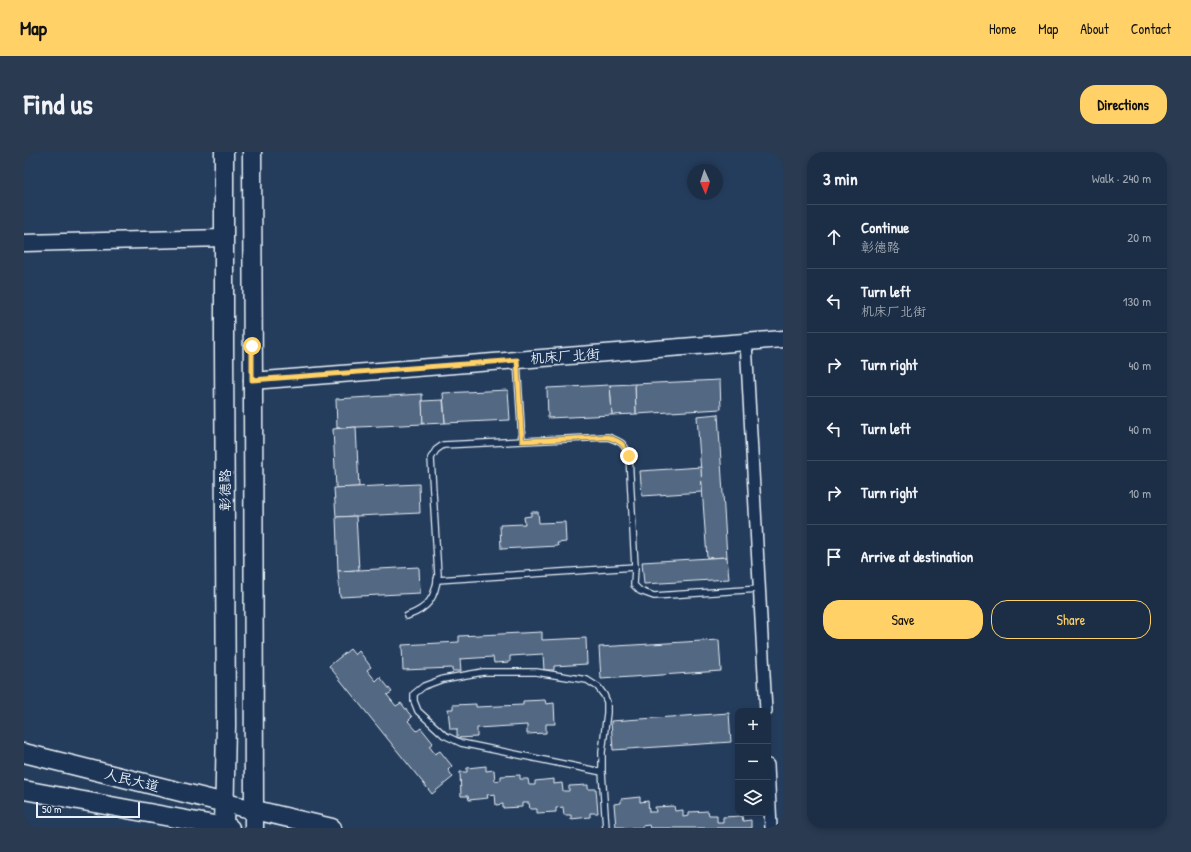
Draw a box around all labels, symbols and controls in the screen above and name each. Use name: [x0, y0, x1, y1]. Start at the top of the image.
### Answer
text: Map: [20, 15, 47, 41]
text: Home: [989, 19, 1016, 38]
text: Map: [1038, 19, 1058, 38]
text: About: [1080, 19, 1109, 38]
text: Contact: [1131, 19, 1171, 38]
text: Find us: [24, 85, 93, 123]
button: Directions: [1080, 85, 1167, 124]
north arrow: [687, 164, 723, 200]
text: 3 min: [823, 167, 858, 190]
text: Walk · 240 m: [1092, 169, 1151, 187]
text: Continue: [861, 217, 909, 238]
icon: ahead: [823, 226, 845, 248]
text: 20 m: [1127, 228, 1151, 246]
text: 彰德路: [861, 238, 900, 256]
text: Turn left: [861, 281, 911, 302]
icon: left: [823, 290, 845, 312]
text: 130 m: [1123, 292, 1151, 310]
text: 机床厂北街: [861, 302, 926, 320]
route start: [243, 337, 261, 355]
street label: 机床厂北街: [529, 344, 601, 367]
icon: right: [823, 354, 845, 376]
text: Turn right: [861, 354, 917, 375]
text: 40 m: [1128, 356, 1151, 374]
icon: left: [823, 418, 845, 440]
text: Turn left: [861, 418, 911, 439]
text: 40 m: [1128, 420, 1151, 438]
route end: [620, 447, 638, 465]
street label: 彰德路: [215, 469, 234, 511]
icon: right: [823, 482, 845, 504]
text: Turn right: [861, 482, 917, 503]
text: 10 m: [1129, 484, 1151, 502]
icon: arrive: [823, 546, 845, 568]
text: Arrive at destination: [861, 546, 973, 567]
button: Save: [823, 600, 983, 639]
button: Share: [991, 600, 1151, 639]
map controls: [735, 708, 771, 816]
button: +: [735, 708, 771, 744]
button: −: [735, 744, 771, 780]
street label: 人民大道: [103, 764, 162, 796]
button: layers: [735, 780, 771, 816]
scale bar: [36, 800, 140, 819]
text: 50 m: [42, 802, 62, 816]

